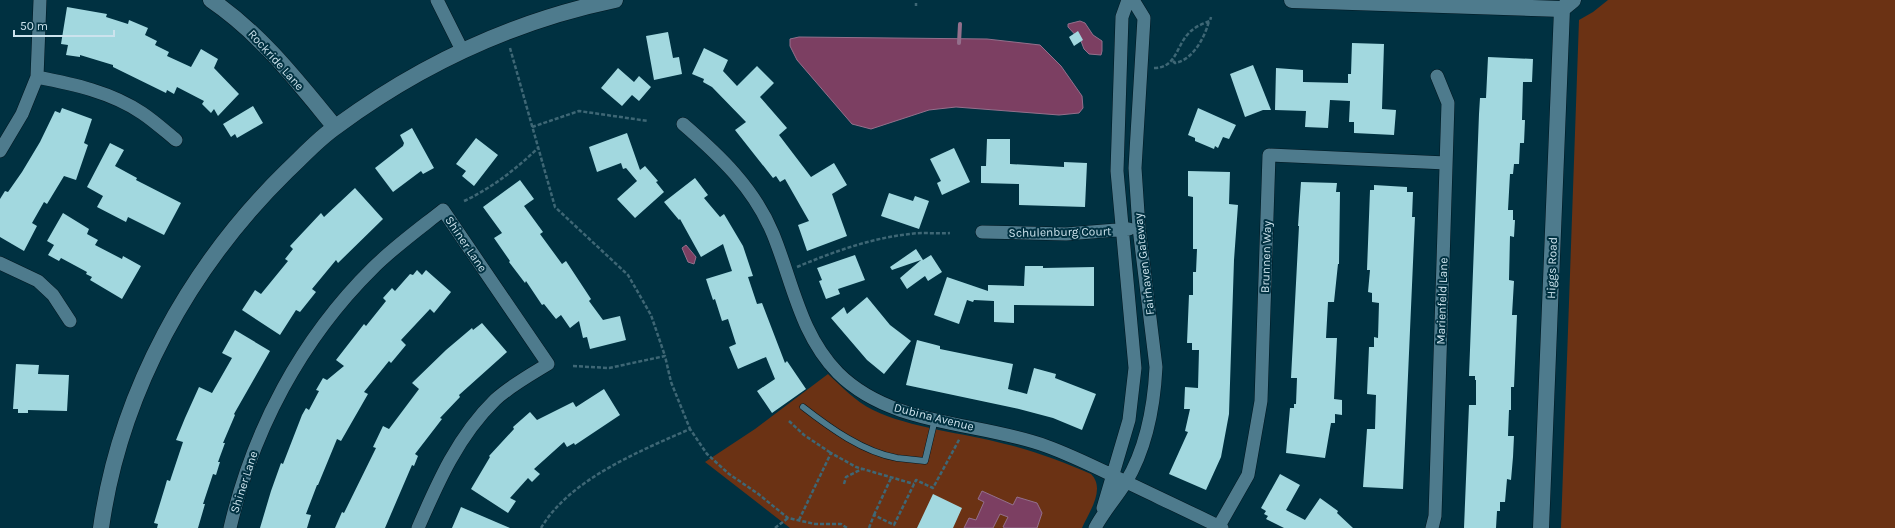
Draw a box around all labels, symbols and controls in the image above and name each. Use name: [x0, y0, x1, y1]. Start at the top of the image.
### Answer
scale bar: [14, 12, 114, 38]
text: 50 m: [20, 19, 48, 33]
street label: Rockride Lane: [245, 27, 307, 93]
street label: Fairhaven Gateway: [1131, 212, 1157, 316]
street label: Shiner Lane: [442, 213, 490, 275]
street label: Brunnen Way: [1258, 220, 1274, 293]
street label: Schulenburg Court: [1008, 224, 1112, 240]
street label: Higgs Road: [1544, 237, 1560, 299]
street label: Marienfeld Lane: [1433, 257, 1451, 345]
street label: Dubina Avenue: [892, 400, 976, 434]
street label: Shiner Lane: [227, 449, 261, 515]

